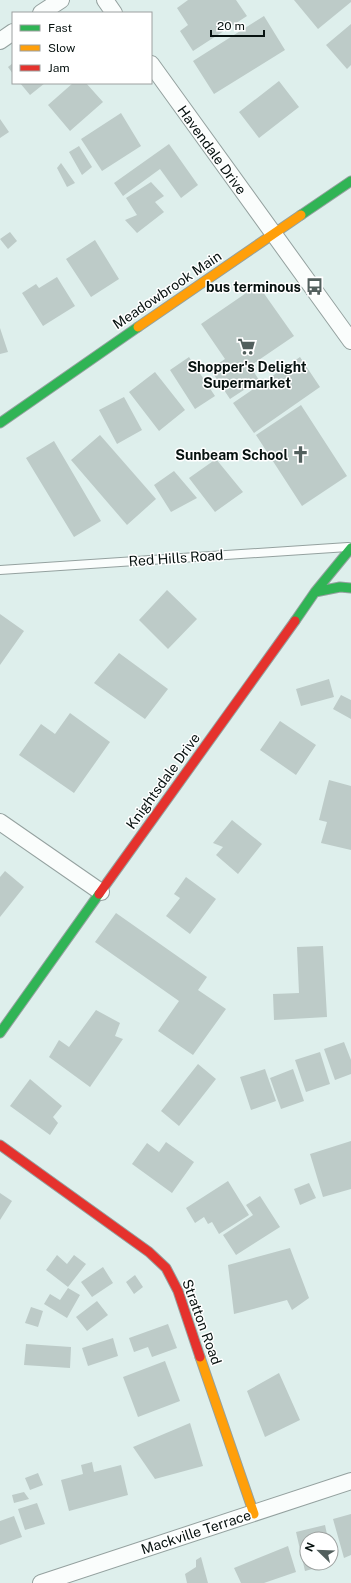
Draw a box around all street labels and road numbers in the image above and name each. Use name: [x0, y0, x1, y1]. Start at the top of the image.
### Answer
street label: Havendale Drive: [174, 102, 250, 198]
street label: Meadowbrook Main: [110, 248, 224, 332]
street label: Red Hills Road: [128, 547, 224, 569]
street label: Knightsdale Drive: [123, 730, 203, 832]
street label: Stratton Road: [179, 1277, 225, 1367]
street label: Mackville Terrace: [139, 1507, 253, 1557]

